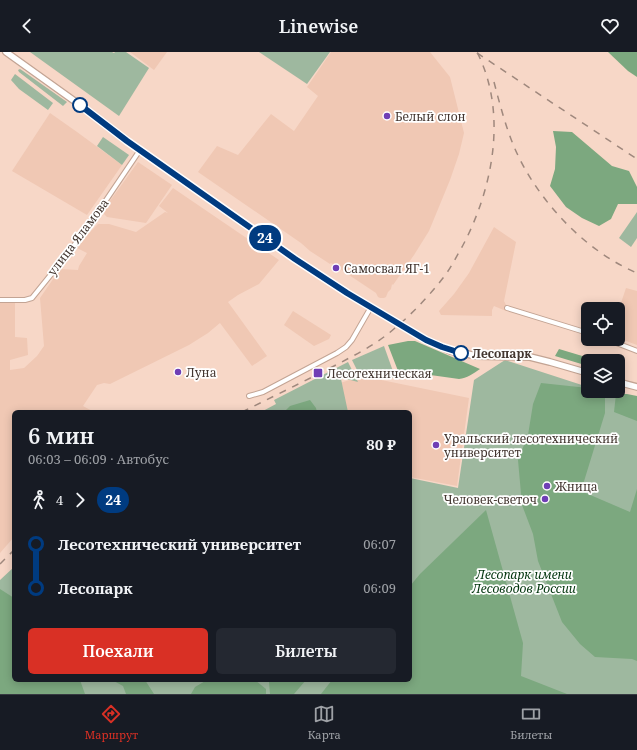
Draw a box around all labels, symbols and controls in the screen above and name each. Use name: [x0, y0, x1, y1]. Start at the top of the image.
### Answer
text: Linewise: [279, 14, 358, 38]
icon: back: [16, 15, 38, 37]
icon: heart: [599, 15, 621, 37]
unlabelled marker: [72, 97, 88, 113]
place label: Белый слон: [395, 108, 466, 125]
marker: Белый слон: [382, 111, 392, 121]
street label: улица Яламова: [43, 195, 113, 279]
line badge: 24: [247, 225, 283, 251]
text: 24: [257, 228, 273, 247]
place label: Самосвал ЯГ-1: [344, 260, 430, 277]
marker: Самосвал ЯГ-1: [331, 263, 341, 273]
map controls: [581, 302, 625, 398]
button: locate: [581, 302, 625, 346]
marker: Лесопарк: [453, 345, 469, 361]
place label: Лесопарк: [472, 345, 532, 362]
button: layers: [581, 354, 625, 398]
place label: Луна: [186, 364, 217, 381]
place label: Лесотехническая: [327, 365, 432, 382]
marker: Луна: [173, 367, 183, 377]
marker: Лесотехническая: [312, 367, 324, 379]
text: 6 мин: [28, 420, 94, 450]
place label: Уральский лесотехнический университет: [444, 430, 618, 461]
text: 80 ₽: [366, 434, 396, 454]
marker: Уральский лесотехнический университет: [431, 440, 441, 450]
text: 06:03 – 06:09 · Автобус: [28, 450, 169, 468]
place label: Жница: [554, 478, 598, 495]
marker: Жница: [542, 481, 552, 491]
icon: walk: [28, 489, 50, 511]
icon: forward: [69, 489, 91, 511]
text: 24: [105, 490, 121, 509]
text: 4: [56, 491, 63, 509]
place label: Человек-светоч: [443, 491, 537, 508]
marker: Человек-светоч: [540, 494, 550, 504]
text: Лесотехнический университет: [58, 534, 301, 554]
text: 06:07: [363, 535, 396, 553]
park label: Лесопарк имени Лесоводов России: [471, 566, 576, 597]
text: Лесопарк: [58, 578, 133, 598]
text: 06:09: [363, 579, 396, 597]
button: Поехали: [28, 628, 208, 674]
button: Билеты: [216, 628, 396, 674]
tab: Маршрут: [85, 703, 138, 742]
tab: Карта: [308, 703, 341, 742]
tab: Билеты: [510, 703, 552, 742]

